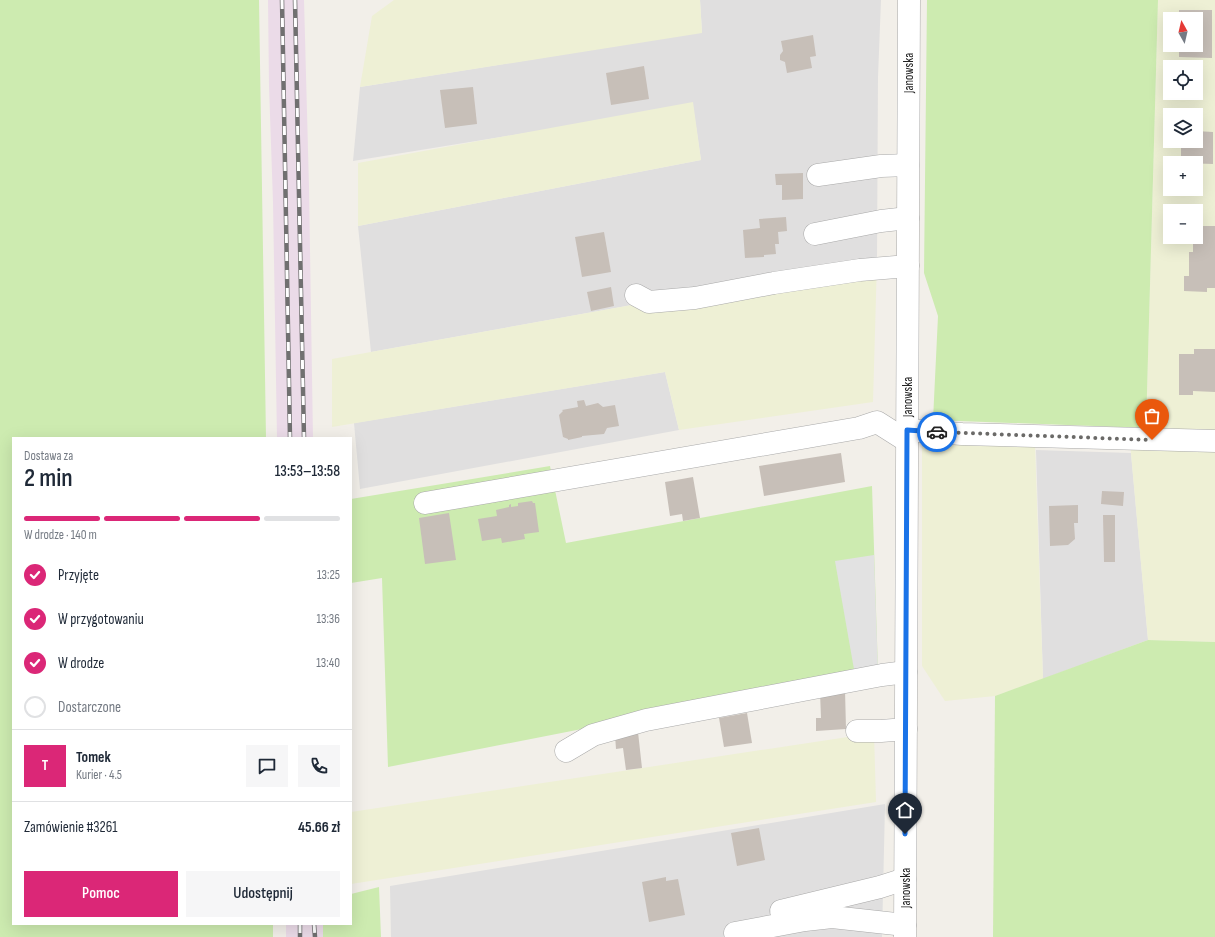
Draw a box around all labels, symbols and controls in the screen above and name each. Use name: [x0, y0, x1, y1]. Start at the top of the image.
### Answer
north arrow: [1163, 12, 1203, 52]
map controls: [1163, 12, 1203, 244]
street label: Janowska: [901, 53, 917, 94]
button: locate: [1163, 60, 1203, 100]
button: layers: [1163, 108, 1203, 148]
button: +: [1163, 156, 1203, 196]
button: −: [1163, 204, 1203, 244]
street label: Janowska: [900, 377, 916, 418]
pin: [1135, 399, 1169, 440]
icon: bag: [1141, 405, 1163, 427]
courier: [917, 412, 957, 452]
icon: car: [926, 421, 948, 443]
text: Dostawa za: [24, 448, 73, 464]
text: 13:53–13:58: [275, 462, 340, 481]
text: 2 min: [24, 463, 73, 494]
text: W drodze · 140 m: [24, 527, 97, 543]
icon: check: [24, 564, 46, 586]
text: Przyjęte: [58, 566, 99, 585]
text: 13:25: [317, 567, 340, 583]
icon: check: [24, 608, 46, 630]
text: W przygotowaniu: [58, 610, 144, 629]
text: 13:36: [316, 611, 340, 627]
icon: check: [24, 652, 46, 674]
text: W drodze: [58, 654, 104, 673]
text: 13:40: [316, 655, 340, 671]
text: Dostarczone: [58, 698, 121, 717]
button: chat: [246, 745, 288, 787]
button: phone: [298, 745, 340, 787]
text: Tomek: [76, 748, 111, 767]
text: T: [42, 756, 48, 775]
text: Kurier · 4.5: [76, 767, 122, 783]
pin: [888, 793, 922, 834]
icon: home: [894, 799, 916, 821]
text: Zamówienie #3261: [24, 818, 118, 837]
text: 45.66 zł: [298, 818, 340, 837]
street label: Janowska: [898, 868, 914, 909]
button: Pomoc: [24, 871, 178, 917]
button: Udostępnij: [186, 871, 340, 917]

